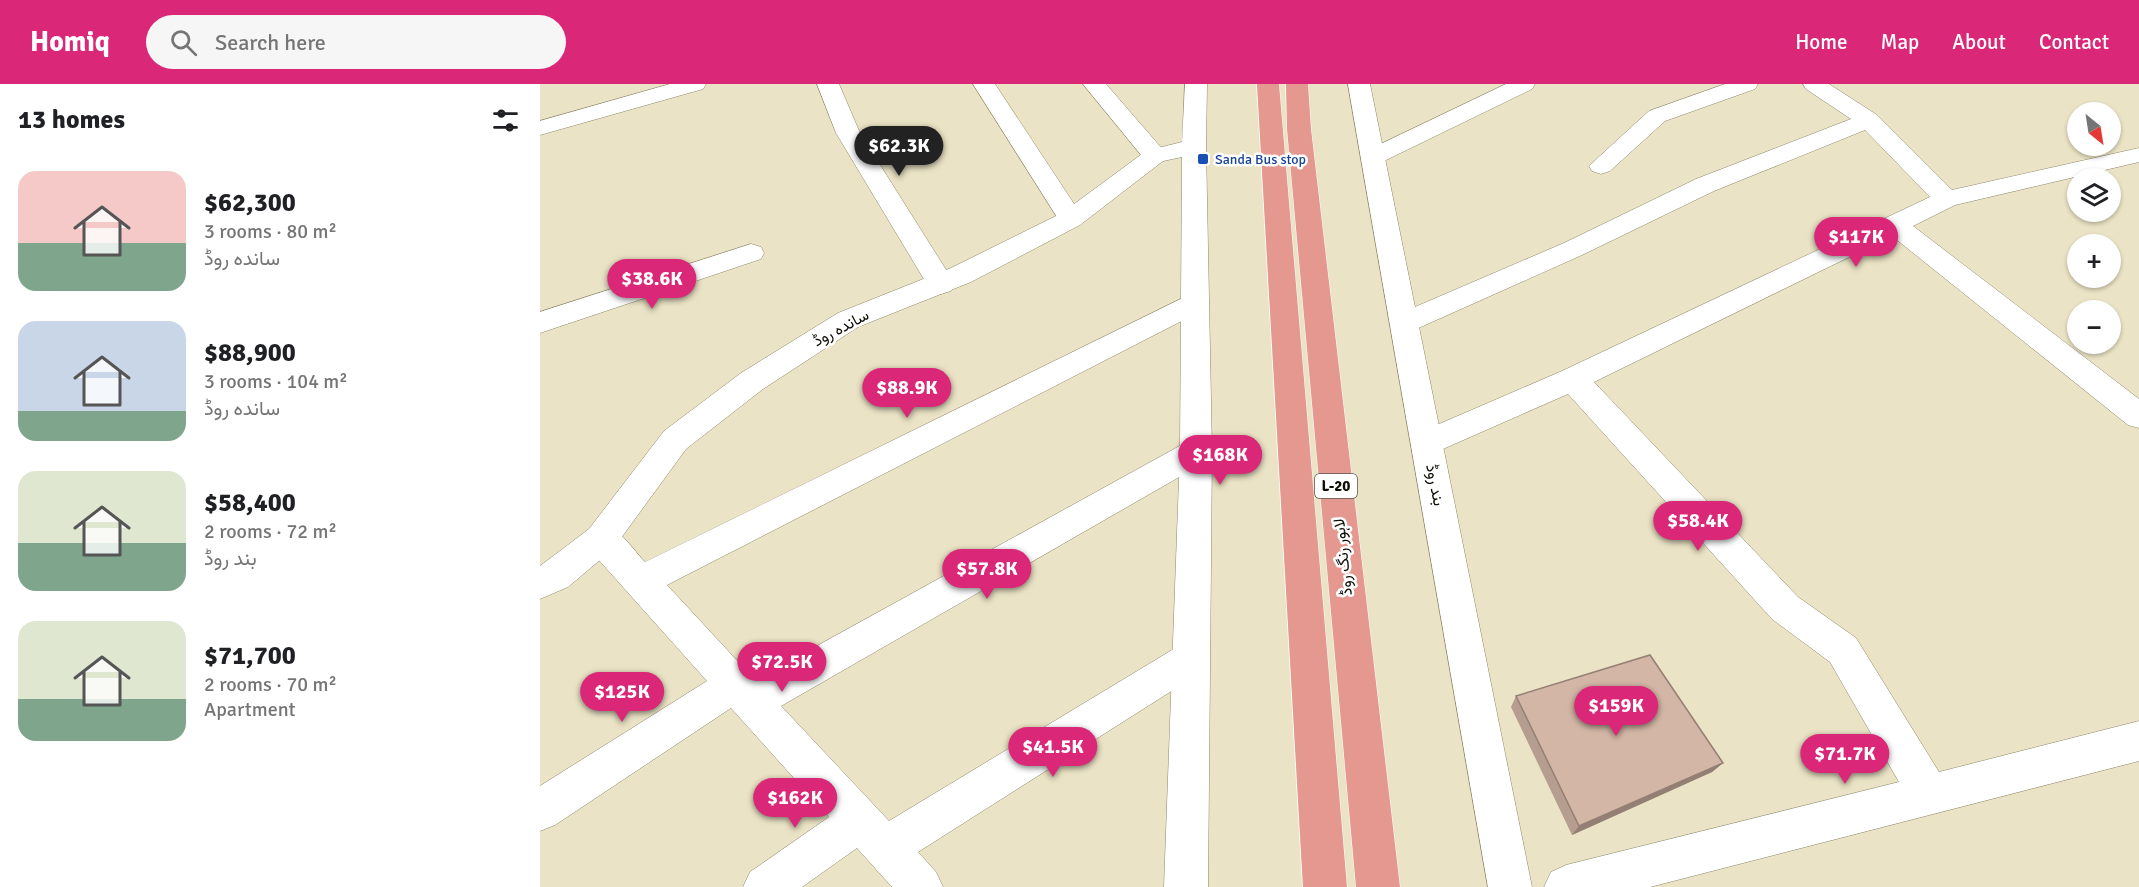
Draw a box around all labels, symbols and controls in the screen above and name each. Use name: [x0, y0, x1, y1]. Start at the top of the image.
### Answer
search box: [146, 15, 566, 69]
text: Homiq: [30, 25, 110, 59]
icon: search: [167, 26, 200, 59]
text: Search here: [215, 29, 326, 56]
text: Home: [1795, 29, 1848, 55]
text: Map: [1881, 29, 1919, 55]
text: About: [1952, 29, 2006, 55]
text: Contact: [2039, 29, 2109, 55]
north arrow: [2067, 102, 2121, 156]
map controls: [2067, 102, 2121, 354]
text: 13 homes: [18, 104, 125, 136]
icon: filters: [489, 104, 522, 137]
pin: $62.3K: [850, 126, 948, 177]
text: $62.3K: [868, 133, 930, 158]
place label: Sanda Bus stop: [1215, 151, 1306, 168]
marker: Sanda Bus stop: [1196, 152, 1210, 166]
button: layers: [2067, 168, 2121, 222]
text: $62,300: [204, 187, 296, 219]
icon: home: [66, 195, 138, 267]
pin: $117K: [1814, 217, 1898, 268]
text: 3 rooms · 80 m²: [204, 219, 337, 244]
text: $117K: [1828, 224, 1884, 249]
button: +: [2067, 234, 2121, 288]
text: ساندہ روڈ: [204, 246, 280, 271]
pin: $38.6K: [603, 259, 701, 310]
text: $38.6K: [621, 266, 683, 291]
button: −: [2067, 300, 2121, 354]
street label: ساندہ روڈ: [809, 305, 873, 351]
text: $88,900: [204, 337, 296, 369]
icon: home: [66, 345, 138, 417]
pin: $88.9K: [858, 368, 956, 419]
text: 3 rooms · 104 m²: [204, 369, 348, 394]
text: $88.9K: [876, 375, 938, 400]
text: ساندہ روڈ: [204, 396, 280, 421]
pin: $168K: [1178, 435, 1262, 486]
text: $168K: [1192, 442, 1248, 467]
street label: بند روڈ: [1421, 462, 1449, 508]
road number: L-20: [1315, 474, 1357, 498]
text: $58,400: [204, 487, 296, 519]
icon: home: [66, 495, 138, 567]
pin: $58.4K: [1649, 501, 1747, 552]
text: $58.4K: [1667, 508, 1729, 533]
street label: لاہور رنگ روڈ: [1329, 518, 1357, 596]
text: 2 rooms · 72 m²: [204, 519, 337, 544]
text: بند روڈ: [204, 546, 257, 571]
pin: $57.8K: [938, 549, 1036, 600]
text: $57.8K: [956, 556, 1018, 581]
text: $71,700: [204, 640, 296, 672]
pin: $72.5K: [733, 642, 831, 693]
icon: home: [66, 645, 138, 717]
text: $72.5K: [751, 649, 813, 674]
text: 2 rooms · 70 m²: [204, 672, 337, 697]
pin: $125K: [580, 672, 664, 723]
text: $125K: [594, 679, 650, 704]
pin: $159K: [1574, 686, 1658, 737]
text: $159K: [1588, 693, 1644, 718]
text: Apartment: [204, 697, 296, 722]
pin: $41.5K: [1004, 727, 1102, 778]
text: $41.5K: [1022, 734, 1084, 759]
pin: $71.7K: [1796, 734, 1894, 785]
text: $71.7K: [1814, 741, 1876, 766]
pin: $162K: [753, 778, 837, 829]
text: $162K: [767, 785, 823, 810]

